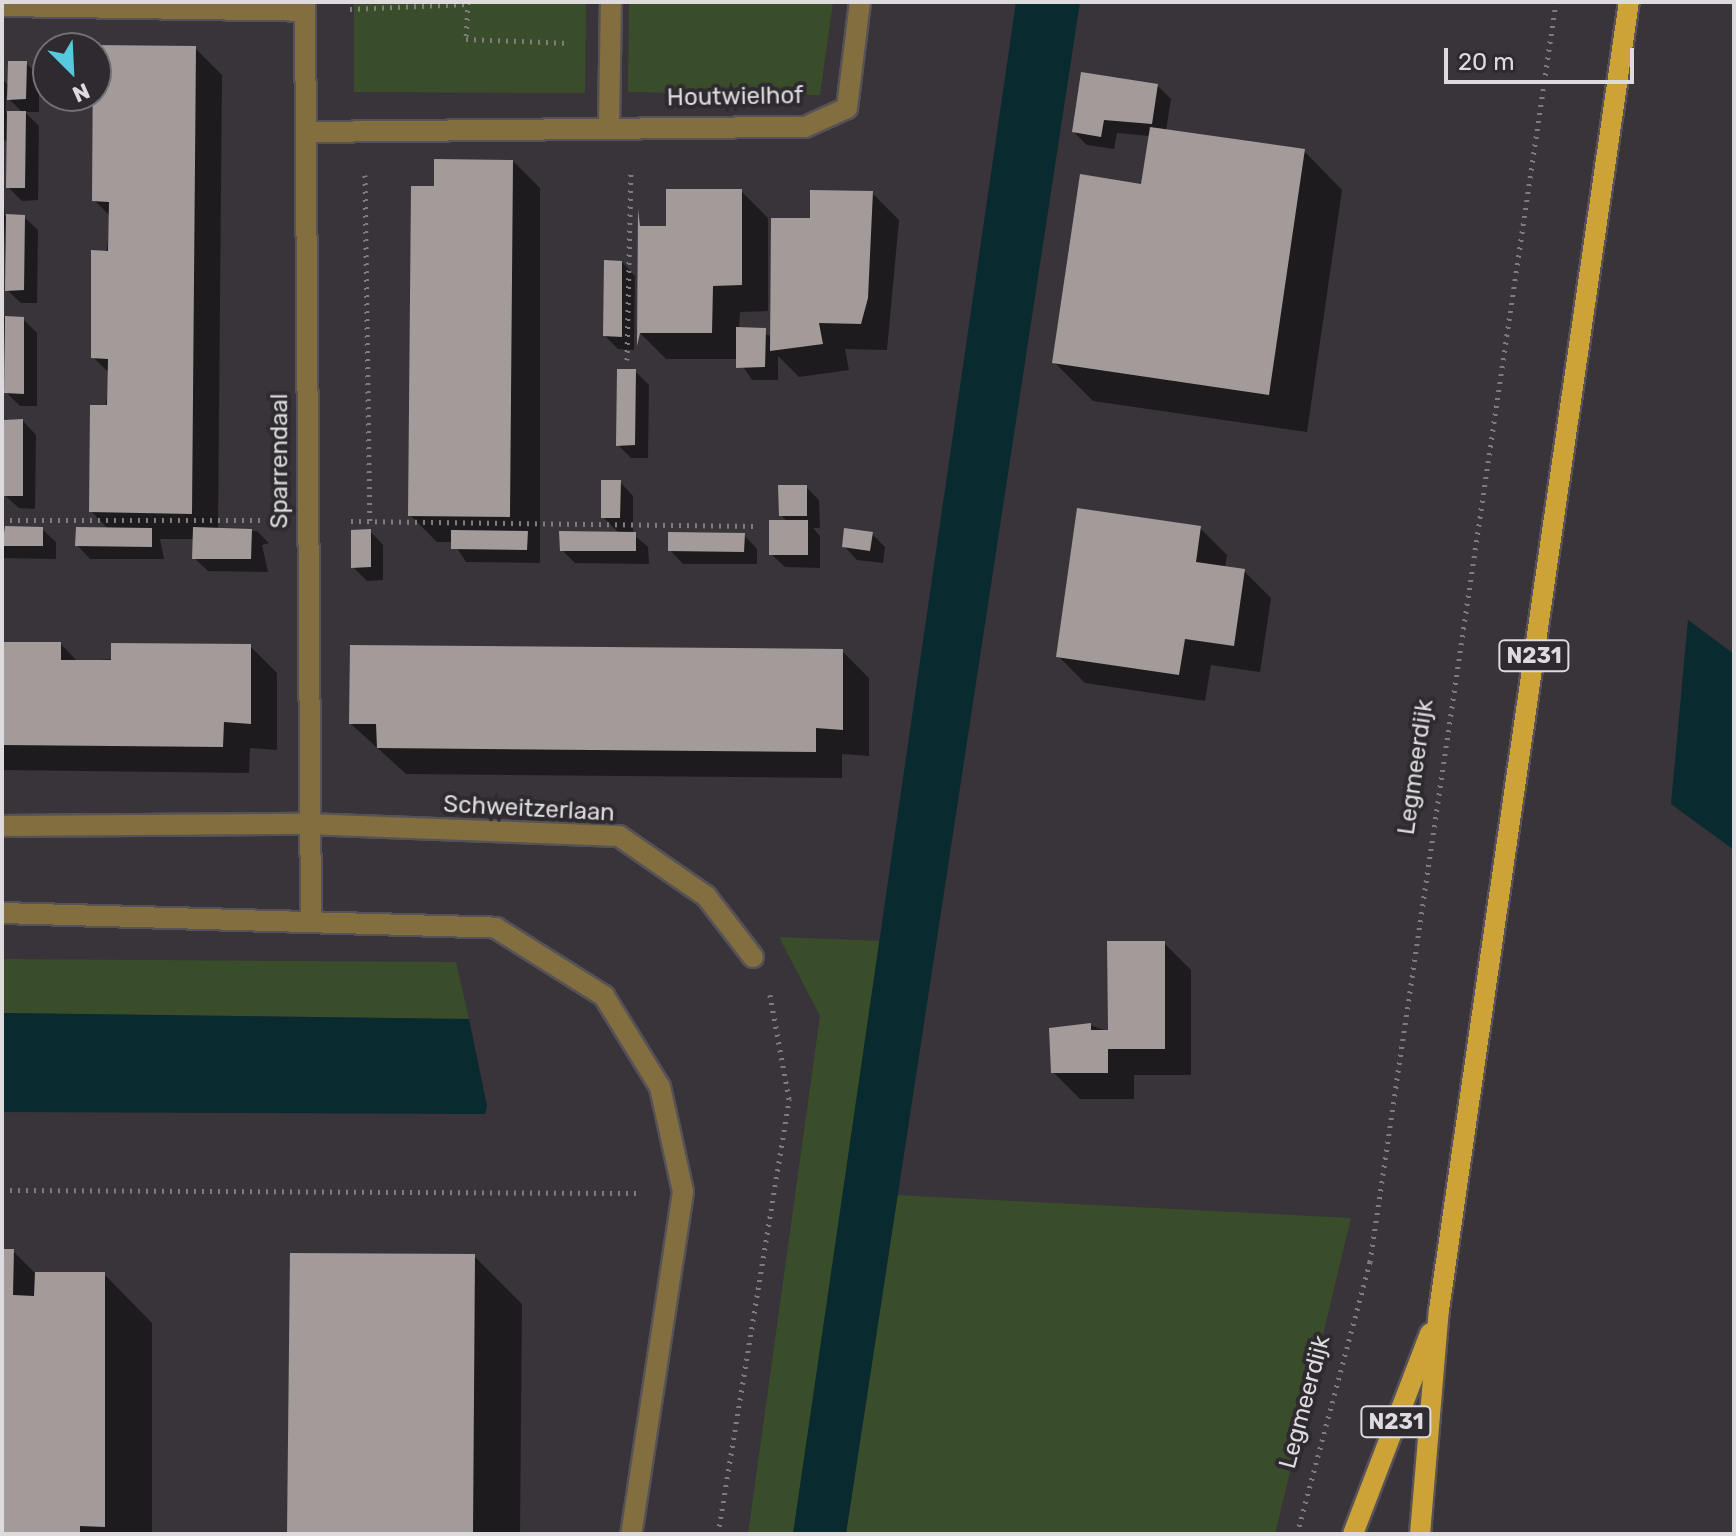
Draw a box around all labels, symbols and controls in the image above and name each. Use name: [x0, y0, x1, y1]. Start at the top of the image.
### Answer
north arrow: [32, 32, 112, 112]
scale bar: [1448, 32, 1638, 82]
text: 20 m: [1458, 48, 1515, 76]
text: N: [68, 77, 94, 108]
street label: Houtwielhof: [666, 81, 804, 113]
street label: Sparrendaal: [266, 393, 294, 529]
road number: N231: [1498, 638, 1570, 674]
street label: Legmeerdijk: [1392, 697, 1440, 837]
street label: Schweitzerlaan: [443, 790, 615, 828]
street label: Legmeerdijk: [1273, 1332, 1337, 1472]
road number: N231: [1360, 1404, 1432, 1440]

